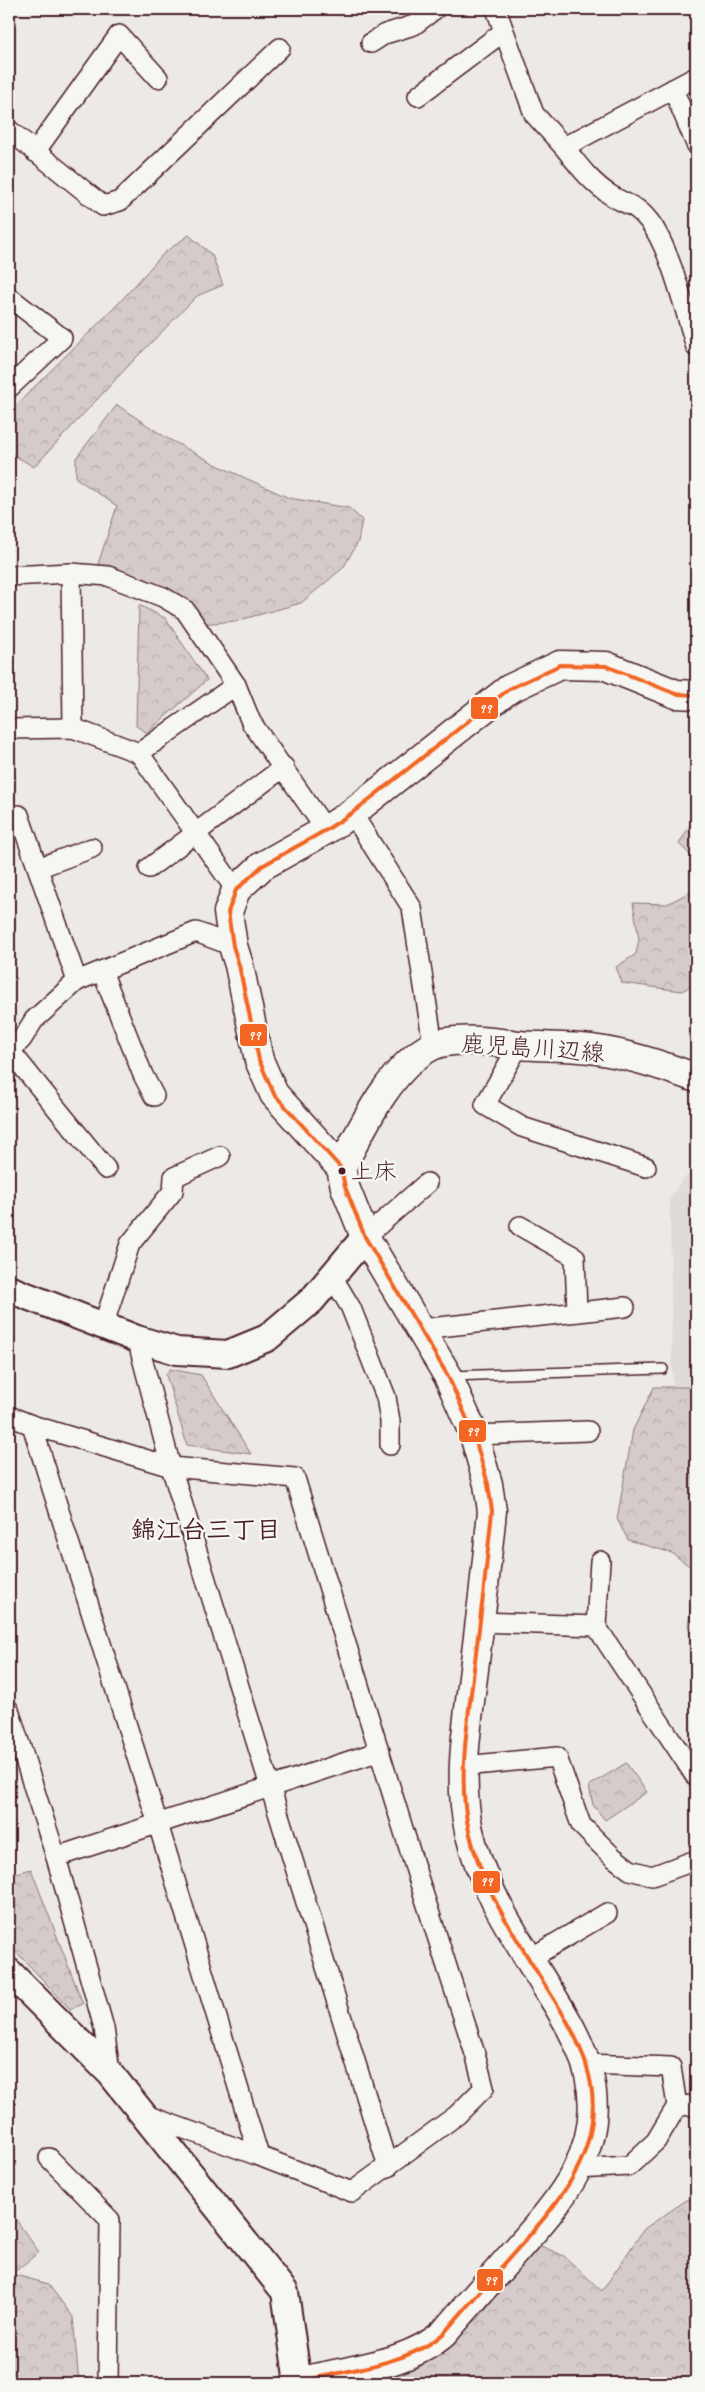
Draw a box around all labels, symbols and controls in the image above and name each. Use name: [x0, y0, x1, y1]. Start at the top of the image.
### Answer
line badge: 99: [470, 696, 499, 720]
text: 99: [479, 700, 493, 717]
line badge: 99: [239, 1023, 268, 1047]
text: 99: [248, 1027, 262, 1044]
street label: 鹿児島川辺線: [460, 1028, 606, 1068]
place label: 上床: [351, 1157, 397, 1186]
marker: 上床: [337, 1166, 347, 1176]
line badge: 99: [458, 1419, 487, 1443]
text: 99: [466, 1423, 480, 1440]
district label: 錦江台三丁目: [131, 1514, 281, 1546]
line badge: 99: [472, 1870, 501, 1894]
text: 99: [480, 1873, 494, 1890]
line badge: 99: [476, 2268, 504, 2292]
text: 99: [484, 2272, 498, 2289]

